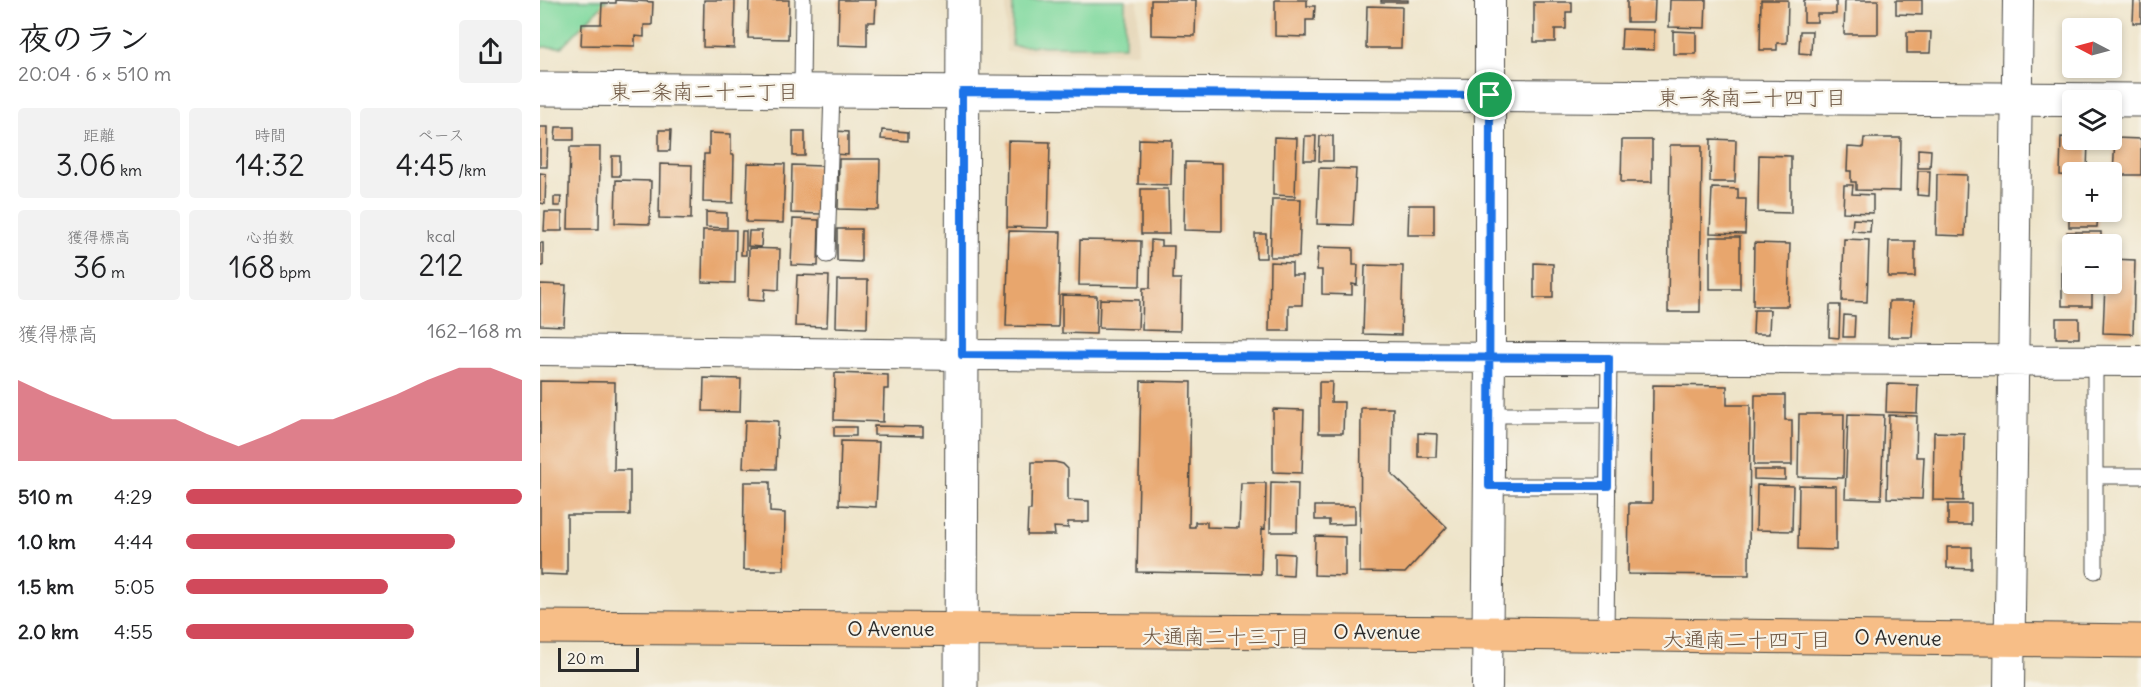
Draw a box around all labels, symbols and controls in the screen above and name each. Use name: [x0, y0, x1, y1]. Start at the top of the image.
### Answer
text: 夜のラン: [18, 17, 150, 59]
north arrow: [2062, 18, 2122, 78]
map controls: [2062, 18, 2122, 294]
button: share: [459, 20, 522, 83]
text: 20:04 · 6 × 510 m: [18, 61, 171, 86]
pin: [1464, 69, 1515, 120]
district label: 東一条南二十二丁目: [610, 78, 799, 105]
icon: arrive: [1473, 78, 1506, 111]
district label: 東一条南二十四丁目: [1658, 84, 1847, 111]
button: layers: [2062, 90, 2122, 150]
text: 距離: [83, 125, 115, 145]
text: 時間: [254, 125, 286, 145]
text: ペース: [417, 125, 465, 145]
text: 3.06: [56, 146, 116, 184]
text: 14:32: [235, 146, 305, 184]
text: 4:45: [396, 146, 454, 184]
text: km: [116, 160, 142, 180]
text: /km: [454, 160, 486, 180]
button: +: [2062, 162, 2122, 222]
text: kcal: [427, 226, 455, 246]
text: 獲得標高: [67, 227, 131, 247]
text: 心拍数: [246, 227, 294, 247]
button: −: [2062, 234, 2122, 294]
text: 212: [419, 246, 463, 284]
text: 36: [73, 248, 107, 286]
text: 168: [229, 248, 275, 286]
text: m: [107, 262, 125, 282]
text: bpm: [275, 262, 311, 282]
text: 162–168 m: [427, 318, 522, 343]
text: 獲得標高: [18, 321, 98, 346]
text: 510 m: [18, 484, 73, 509]
text: 4:29: [114, 484, 153, 509]
text: 1.0 km: [18, 529, 76, 554]
text: 4:44: [114, 529, 153, 554]
text: 1.5 km: [18, 574, 74, 599]
text: 5:05: [114, 574, 155, 599]
street label: O Avenue: [847, 616, 935, 641]
text: 2.0 km: [18, 619, 79, 644]
text: 4:55: [114, 619, 153, 644]
street label: O Avenue: [1333, 619, 1421, 644]
district label: 大通南二十三丁目: [1142, 623, 1310, 650]
street label: O Avenue: [1854, 624, 1942, 651]
district label: 大通南二十四丁目: [1663, 626, 1831, 653]
scale bar: [558, 645, 639, 672]
text: 20 m: [567, 648, 604, 668]

